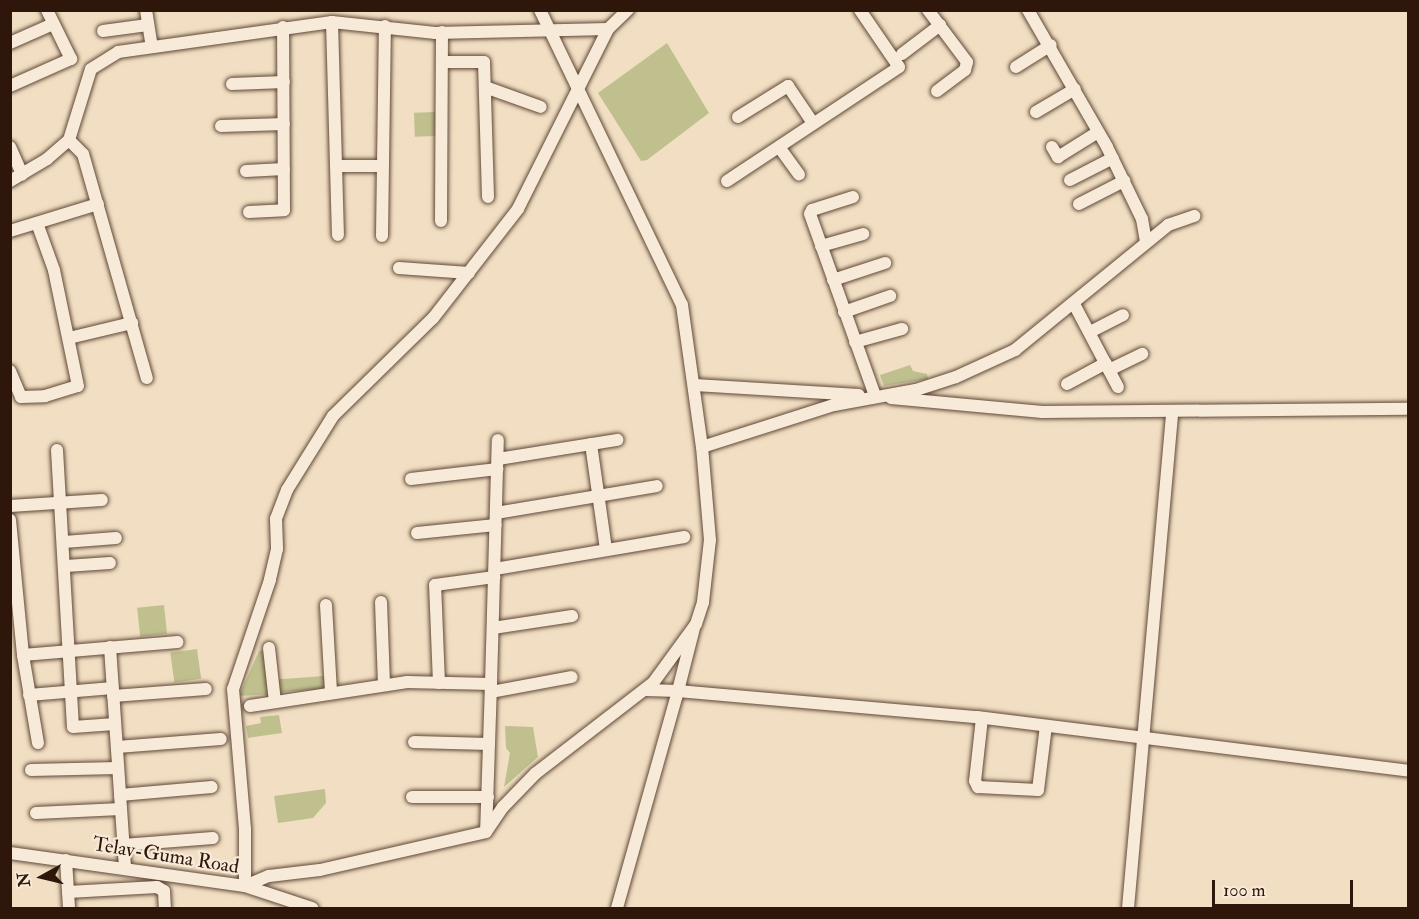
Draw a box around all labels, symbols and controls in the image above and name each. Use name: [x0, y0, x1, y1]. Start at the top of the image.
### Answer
street label: Telav-Guma Road: [91, 832, 241, 878]
north arrow: [12, 847, 72, 907]
scale bar: [1215, 868, 1356, 906]
text: N: [13, 871, 35, 888]
text: 100 m: [1223, 879, 1266, 902]

